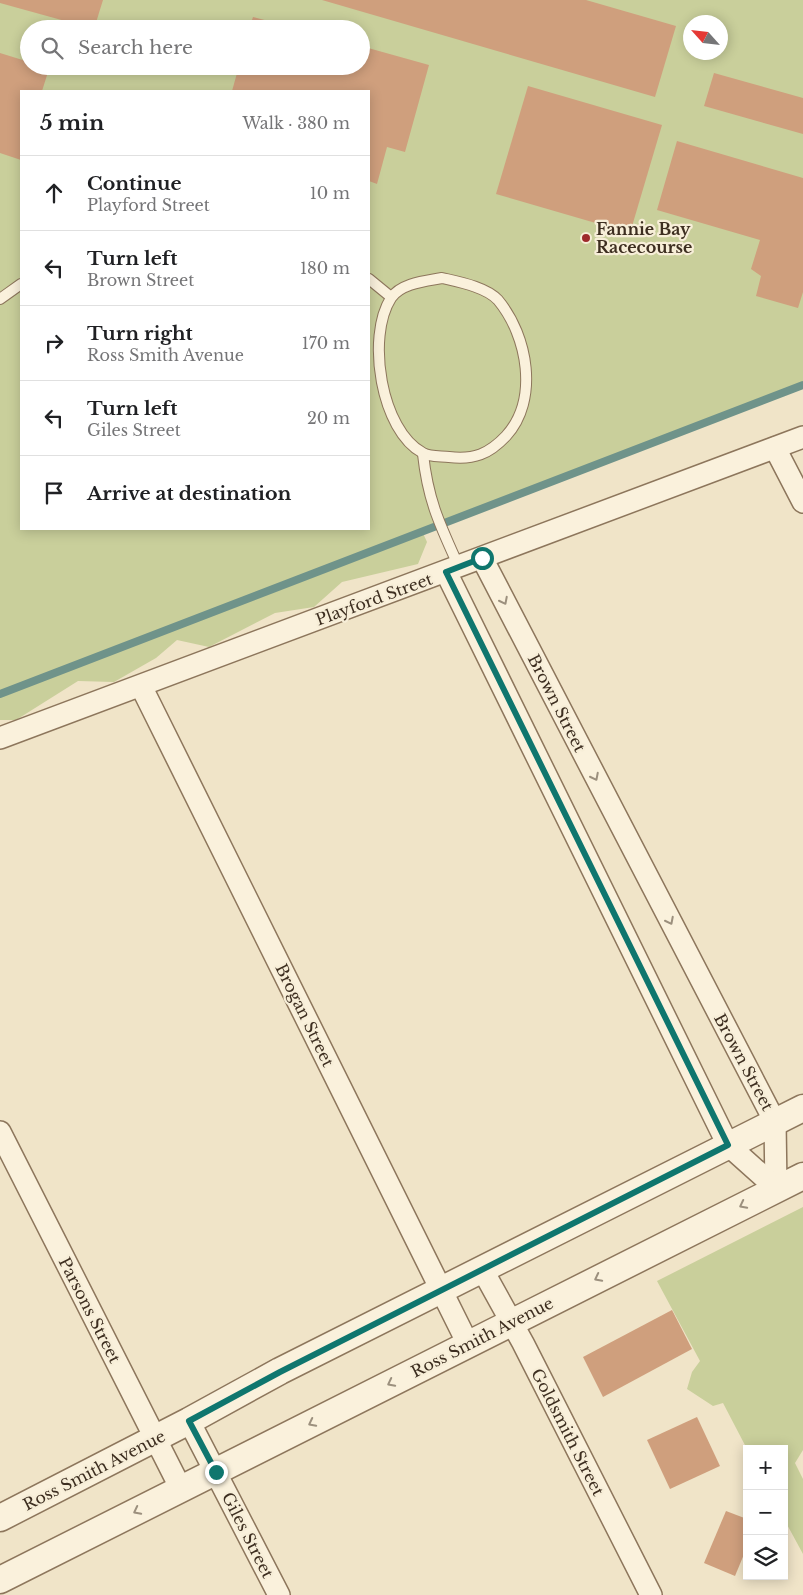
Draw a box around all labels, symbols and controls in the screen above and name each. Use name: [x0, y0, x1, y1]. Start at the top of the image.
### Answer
north arrow: [683, 15, 728, 60]
search box: [20, 20, 370, 75]
icon: search: [38, 34, 66, 62]
text: Search here: [78, 36, 193, 59]
text: 5 min: [40, 110, 104, 136]
text: Walk · 380 m: [242, 113, 350, 133]
text: Continue: [87, 172, 182, 195]
icon: ahead: [40, 179, 68, 207]
text: 10 m: [310, 183, 350, 203]
text: Playford Street: [87, 195, 210, 215]
place label: Fannie Bay Racecourse: [596, 219, 692, 257]
marker: Fannie Bay Racecourse: [580, 232, 592, 244]
text: Turn left: [87, 247, 178, 270]
icon: left: [40, 254, 68, 282]
text: 180 m: [300, 258, 350, 278]
text: Brown Street: [87, 270, 194, 290]
text: Turn right: [87, 322, 193, 345]
icon: right: [40, 329, 68, 357]
text: 170 m: [302, 333, 350, 353]
text: Ross Smith Avenue: [87, 345, 244, 365]
text: Turn left: [87, 397, 178, 420]
icon: left: [40, 404, 68, 432]
text: 20 m: [307, 408, 350, 428]
text: Giles Street: [87, 420, 181, 440]
icon: arrive: [40, 479, 68, 507]
text: Arrive at destination: [87, 482, 291, 505]
route start: [471, 547, 494, 570]
street label: Playford Street: [313, 569, 435, 629]
one-way arrow: [498, 596, 508, 605]
street label: Brown Street: [524, 651, 590, 755]
one-way arrow: [589, 771, 599, 780]
one-way arrow: [664, 916, 674, 925]
street label: Brogan Street: [271, 960, 339, 1070]
street label: Brown Street: [710, 1010, 778, 1114]
one-way arrow: [740, 1199, 749, 1209]
street label: Parsons Street: [55, 1254, 125, 1366]
one-way arrow: [595, 1272, 604, 1282]
street label: Ross Smith Avenue: [408, 1292, 556, 1382]
street label: Goldsmith Street: [527, 1365, 609, 1499]
one-way arrow: [387, 1377, 396, 1387]
one-way arrow: [308, 1417, 317, 1427]
street label: Ross Smith Avenue: [20, 1425, 168, 1515]
map controls: [743, 1445, 788, 1580]
button: +: [743, 1445, 788, 1490]
route end: [205, 1461, 228, 1484]
street label: Giles Street: [218, 1489, 278, 1581]
button: −: [743, 1490, 788, 1535]
one-way arrow: [133, 1505, 142, 1515]
button: layers: [743, 1535, 788, 1580]

